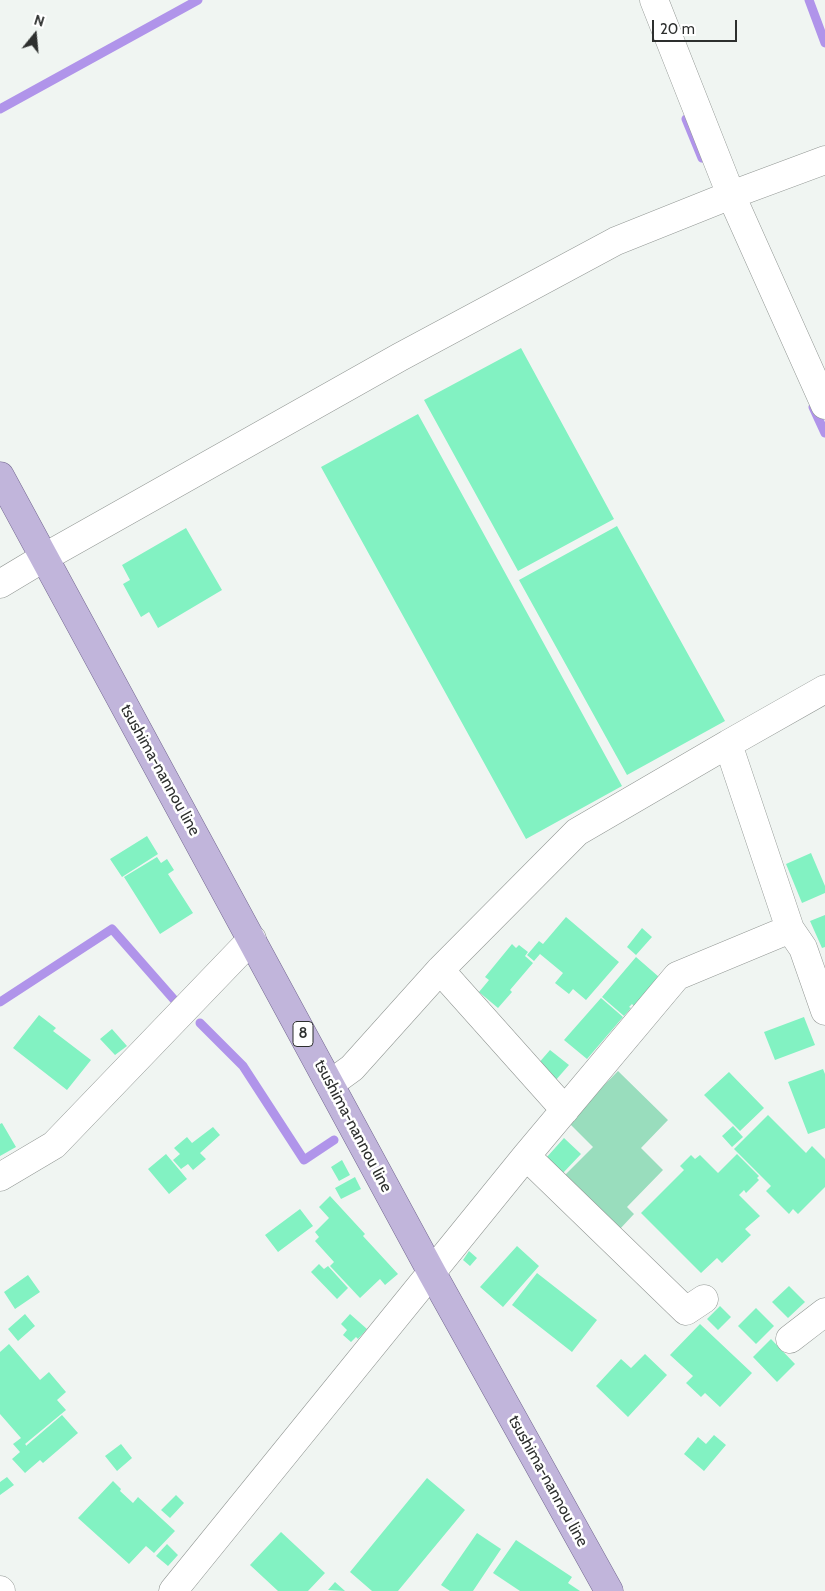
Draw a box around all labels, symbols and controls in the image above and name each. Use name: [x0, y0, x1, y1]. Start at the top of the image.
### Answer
north arrow: [10, 10, 60, 60]
scale bar: [655, 10, 740, 42]
text: N: [32, 11, 47, 31]
text: 20 m: [660, 20, 695, 38]
street label: tsushima-nannou line: [116, 701, 204, 839]
road number: 8: [293, 1022, 313, 1046]
street label: tsushima-nannou line: [310, 1057, 396, 1195]
street label: tsushima-nannou line: [504, 1412, 592, 1550]

